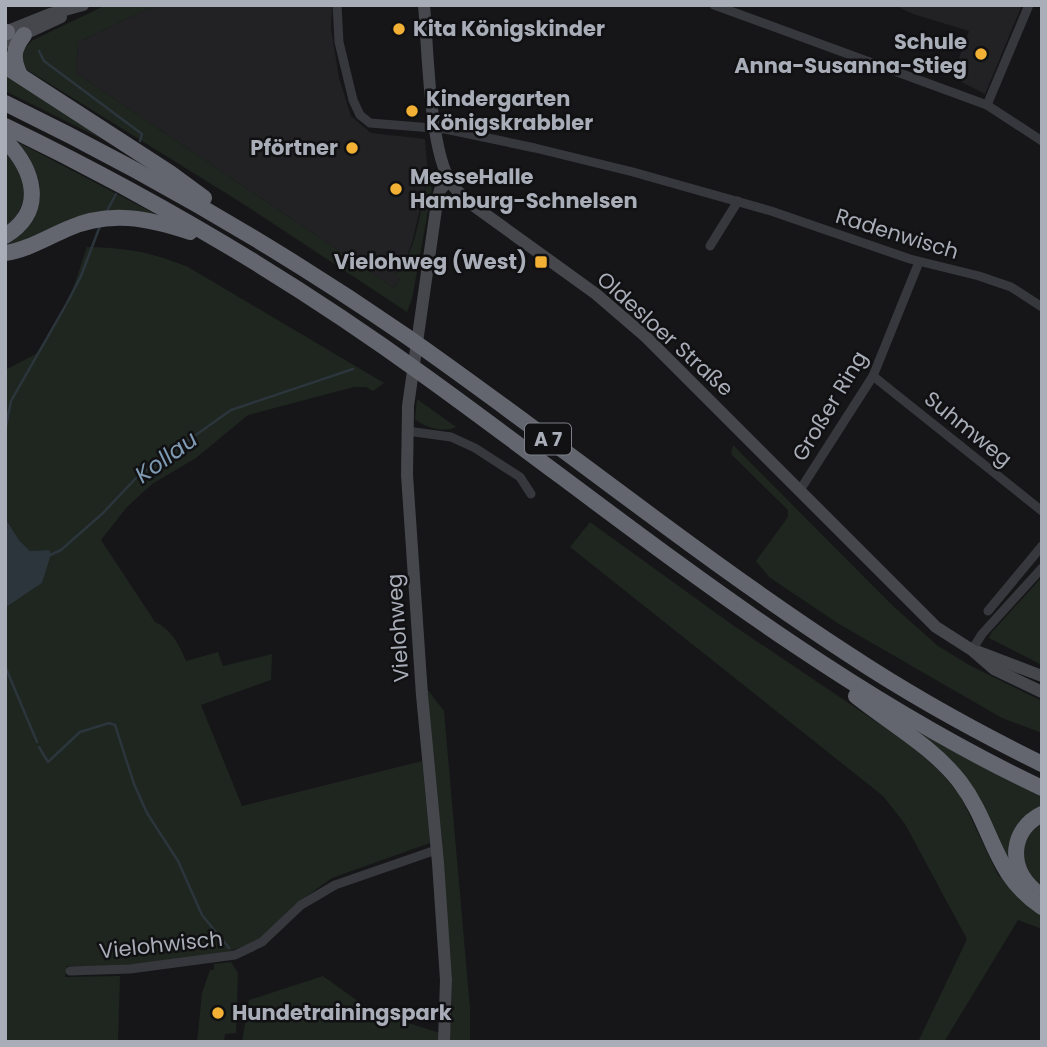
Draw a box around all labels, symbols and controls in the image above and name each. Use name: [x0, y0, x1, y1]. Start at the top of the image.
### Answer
place label: Kita Königskinder: [413, 14, 605, 43]
marker: Kita Königskinder: [391, 21, 407, 37]
place label: Schule Anna-Susanna-Stieg: [734, 27, 967, 80]
marker: Schule Anna-Susanna-Stieg: [973, 46, 989, 62]
place label: Kindergarten Königskrabbler: [426, 84, 593, 137]
marker: Kindergarten Königskrabbler: [404, 103, 420, 119]
place label: Pförtner: [250, 133, 338, 162]
marker: Pförtner: [344, 140, 360, 156]
place label: MesseHalle Hamburg-Schnelsen: [410, 162, 638, 215]
marker: MesseHalle Hamburg-Schnelsen: [388, 181, 404, 197]
street label: Radenwisch: [832, 201, 962, 266]
place label: Vielohweg (West): [334, 247, 527, 276]
marker: Vielohweg (West): [533, 254, 549, 270]
street label: Oldesloer Straße: [591, 265, 740, 403]
street label: Großer Ring: [785, 345, 874, 466]
street label: Suhmweg: [918, 384, 1018, 473]
water label: Kollau: [128, 423, 204, 491]
road number: A 7: [525, 424, 571, 454]
street label: Vielohweg: [379, 573, 416, 683]
street label: Vielohwisch: [98, 924, 224, 965]
place label: Hundetrainingspark: [232, 998, 452, 1027]
marker: Hundetrainingspark: [210, 1005, 226, 1021]

